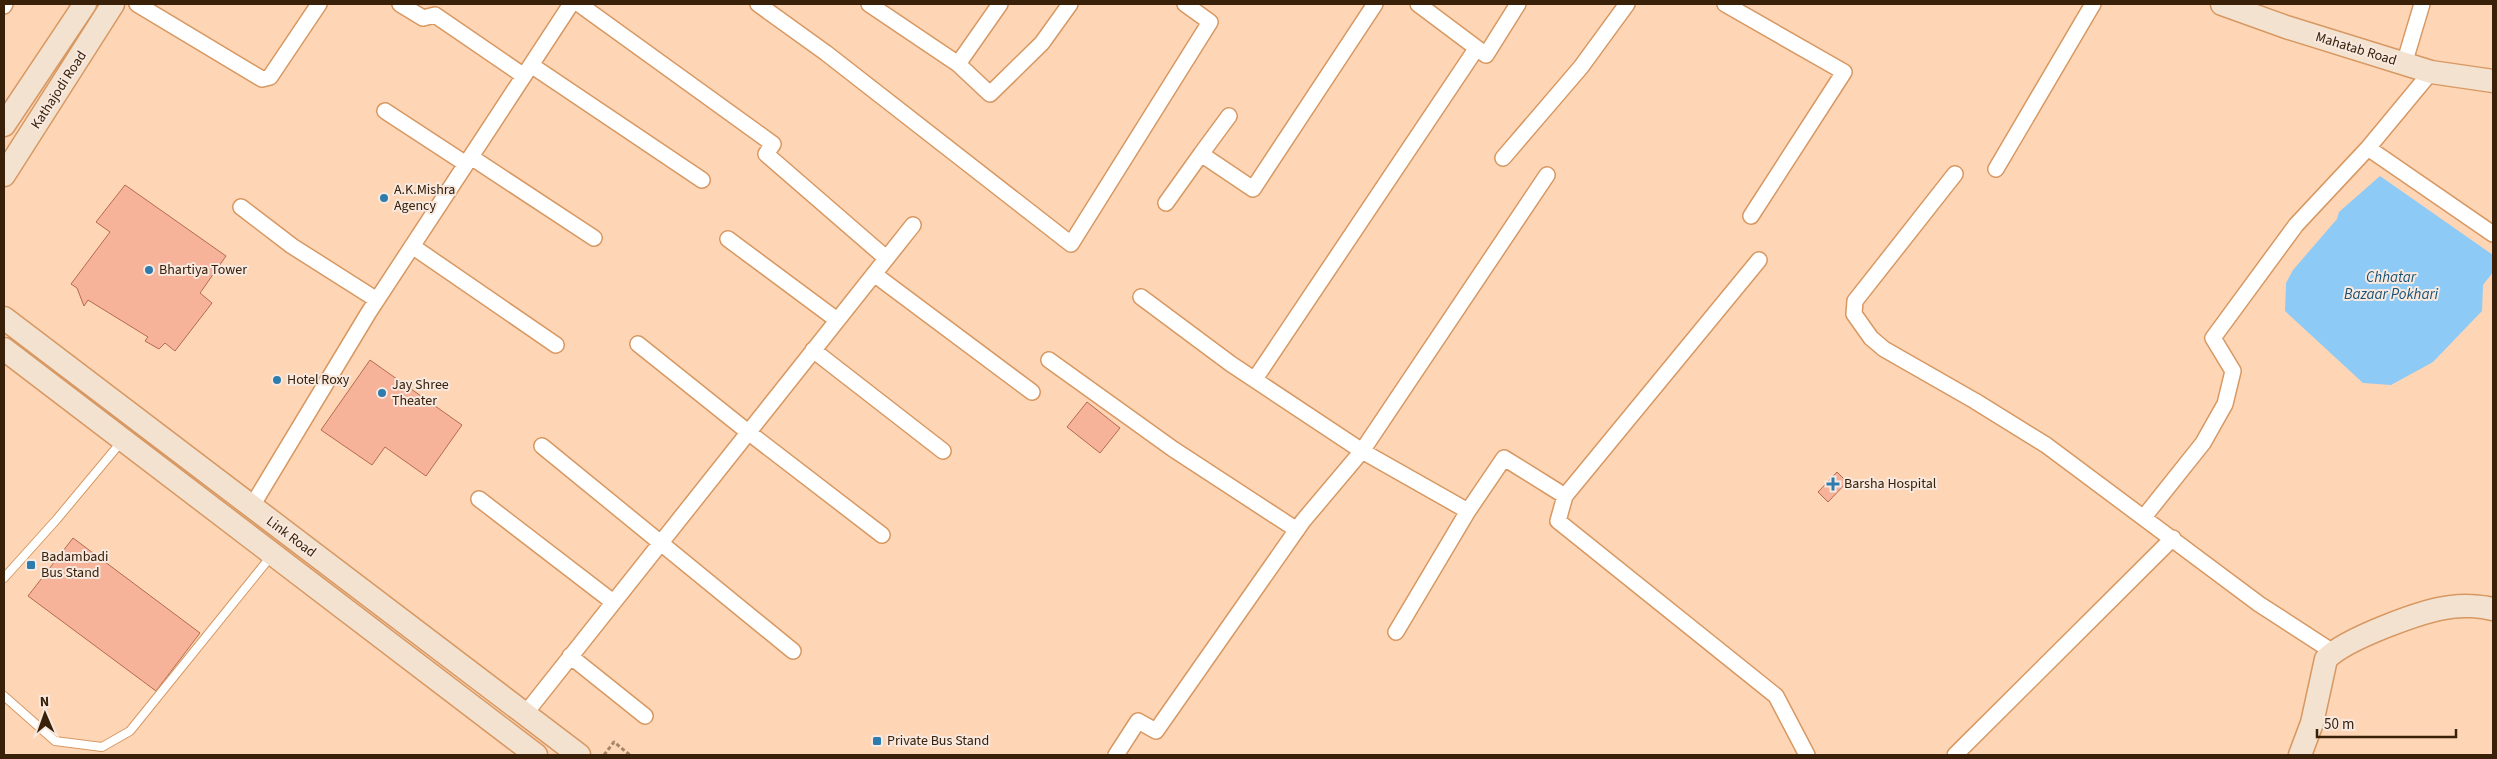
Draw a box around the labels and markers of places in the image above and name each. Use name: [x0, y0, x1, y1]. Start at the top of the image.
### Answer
place label: A.K.Mishra Agency: [394, 180, 455, 216]
marker: A.K.Mishra Agency: [378, 192, 390, 204]
place label: Bhartiya Tower: [159, 260, 247, 280]
marker: Bhartiya Tower: [143, 264, 155, 276]
place label: Hotel Roxy: [287, 370, 350, 390]
marker: Hotel Roxy: [271, 374, 283, 386]
place label: Jay Shree Theater: [392, 375, 449, 411]
marker: Jay Shree Theater: [376, 387, 388, 399]
place label: Barsha Hospital: [1844, 474, 1937, 494]
marker: Barsha Hospital: [1826, 477, 1840, 491]
place label: Badambadi Bus Stand: [41, 547, 109, 583]
marker: Badambadi Bus Stand: [25, 559, 37, 571]
place label: Private Bus Stand: [887, 731, 989, 751]
marker: Private Bus Stand: [871, 735, 883, 747]

